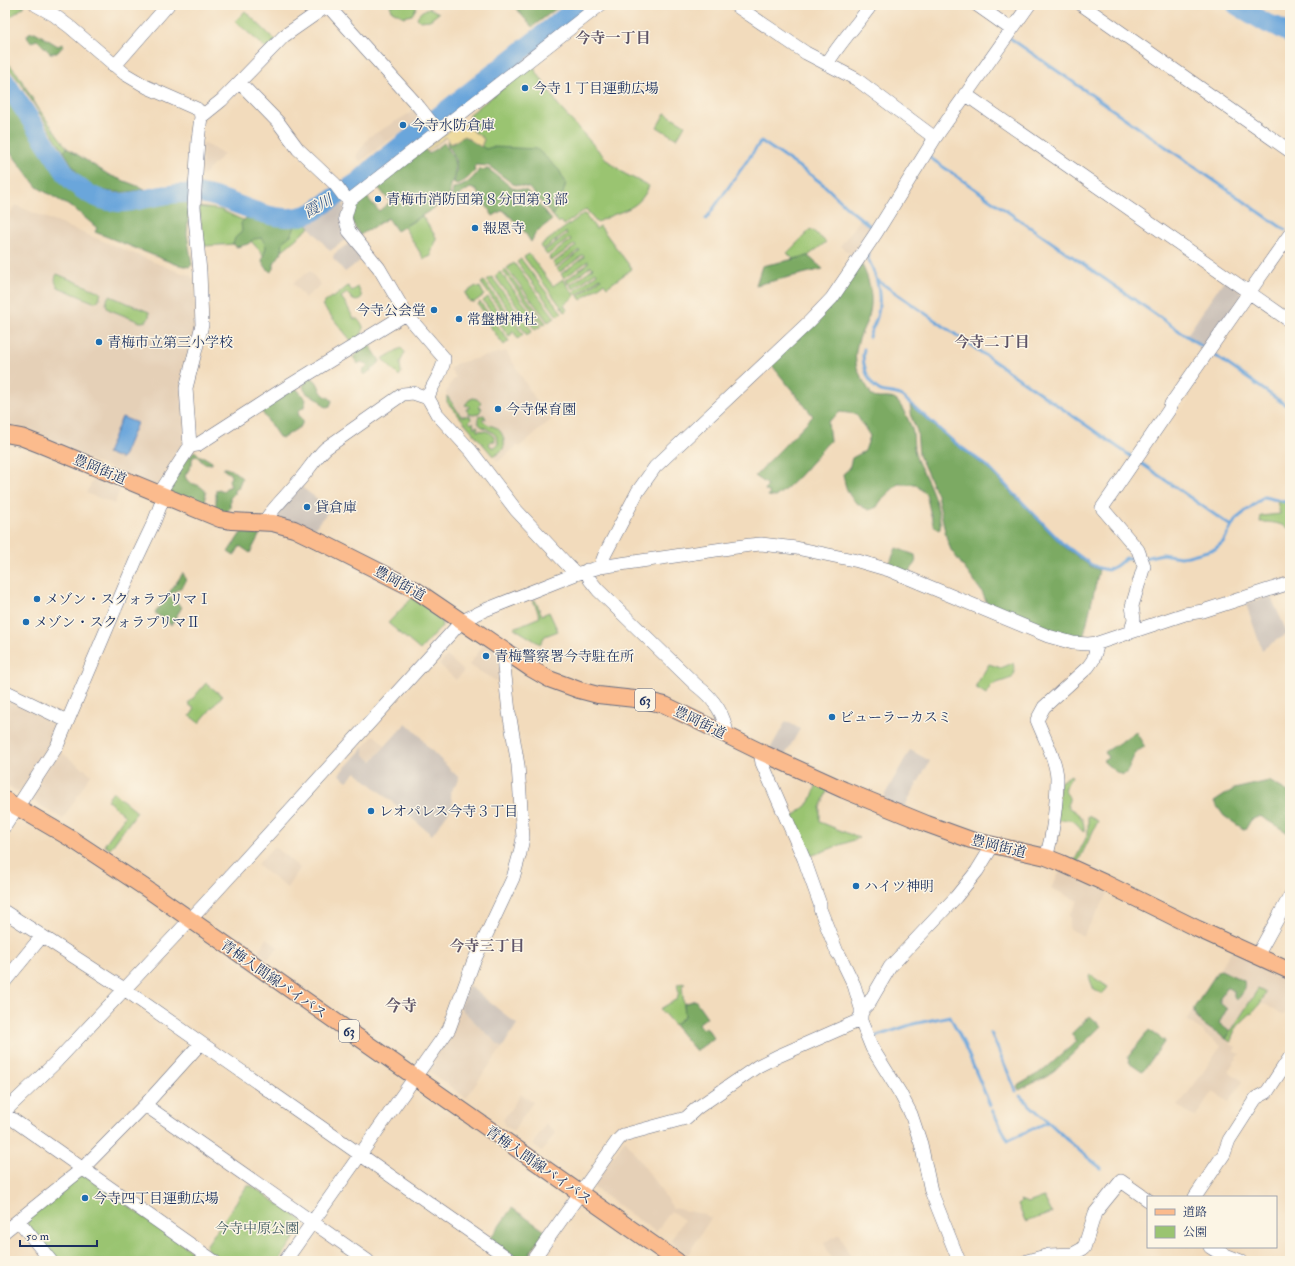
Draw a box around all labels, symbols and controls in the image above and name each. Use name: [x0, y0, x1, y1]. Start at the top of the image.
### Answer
district label: 今寺一丁目: [575, 29, 651, 48]
place label: 今寺１丁目運動広場: [533, 80, 659, 97]
marker: 今寺１丁目運動広場: [520, 83, 530, 93]
place label: 今寺水防倉庫: [411, 117, 495, 134]
marker: 今寺水防倉庫: [398, 120, 408, 130]
water label: 霞川: [301, 190, 338, 222]
place label: 青梅市消防団第８分団第３部: [386, 191, 568, 208]
marker: 青梅市消防団第８分団第３部: [373, 194, 383, 204]
place label: 報恩寺: [483, 220, 525, 237]
marker: 報恩寺: [470, 223, 480, 233]
place label: 今寺公会堂: [356, 302, 426, 319]
marker: 今寺公会堂: [429, 305, 439, 315]
place label: 常盤樹神社: [467, 311, 537, 328]
marker: 常盤樹神社: [454, 314, 464, 324]
district label: 今寺二丁目: [954, 333, 1030, 352]
place label: 青梅市立第三小学校: [107, 334, 233, 351]
marker: 青梅市立第三小学校: [94, 337, 104, 347]
place label: 今寺保育園: [506, 401, 576, 418]
marker: 今寺保育園: [493, 404, 503, 414]
street label: 豊岡街道: [71, 451, 129, 488]
place label: 貸倉庫: [315, 499, 357, 516]
marker: 貸倉庫: [302, 502, 312, 512]
street label: 豊岡街道: [371, 562, 428, 604]
place label: メゾン・スクォラプリマⅠ: [45, 591, 211, 608]
marker: メゾン・スクォラプリマⅠ: [32, 594, 42, 604]
place label: メゾン・スクォラプリマⅡ: [34, 614, 200, 631]
marker: メゾン・スクォラプリマⅡ: [21, 617, 31, 627]
place label: 青梅警察署今寺駐在所: [494, 648, 634, 665]
marker: 青梅警察署今寺駐在所: [481, 651, 491, 661]
road number: 63: [635, 689, 655, 711]
street label: 豊岡街道: [671, 703, 729, 742]
place label: ビューラーカスミ: [840, 709, 952, 726]
marker: ビューラーカスミ: [827, 712, 837, 722]
place label: レオパレス今寺３丁目: [379, 803, 518, 820]
marker: レオパレス今寺３丁目: [366, 806, 376, 816]
street label: 豊岡街道: [970, 831, 1028, 862]
place label: ハイツ神明: [864, 878, 934, 895]
marker: ハイツ神明: [851, 881, 861, 891]
street label: 青梅入間線バイパス: [217, 936, 330, 1022]
district label: 今寺三丁目: [449, 937, 525, 956]
district label: 今寺: [385, 996, 417, 1016]
road number: 63: [339, 1020, 359, 1042]
street label: 青梅入間線バイパス: [482, 1122, 595, 1208]
place label: 今寺四丁目運動広場: [93, 1190, 219, 1207]
marker: 今寺四丁目運動広場: [80, 1193, 90, 1203]
legend: [1147, 1196, 1277, 1248]
text: 道路: [1183, 1205, 1207, 1220]
park label: 今寺中原公園: [215, 1220, 299, 1237]
scale bar: [20, 1222, 97, 1248]
text: 公園: [1183, 1225, 1207, 1240]
text: 50 m: [26, 1229, 50, 1244]

